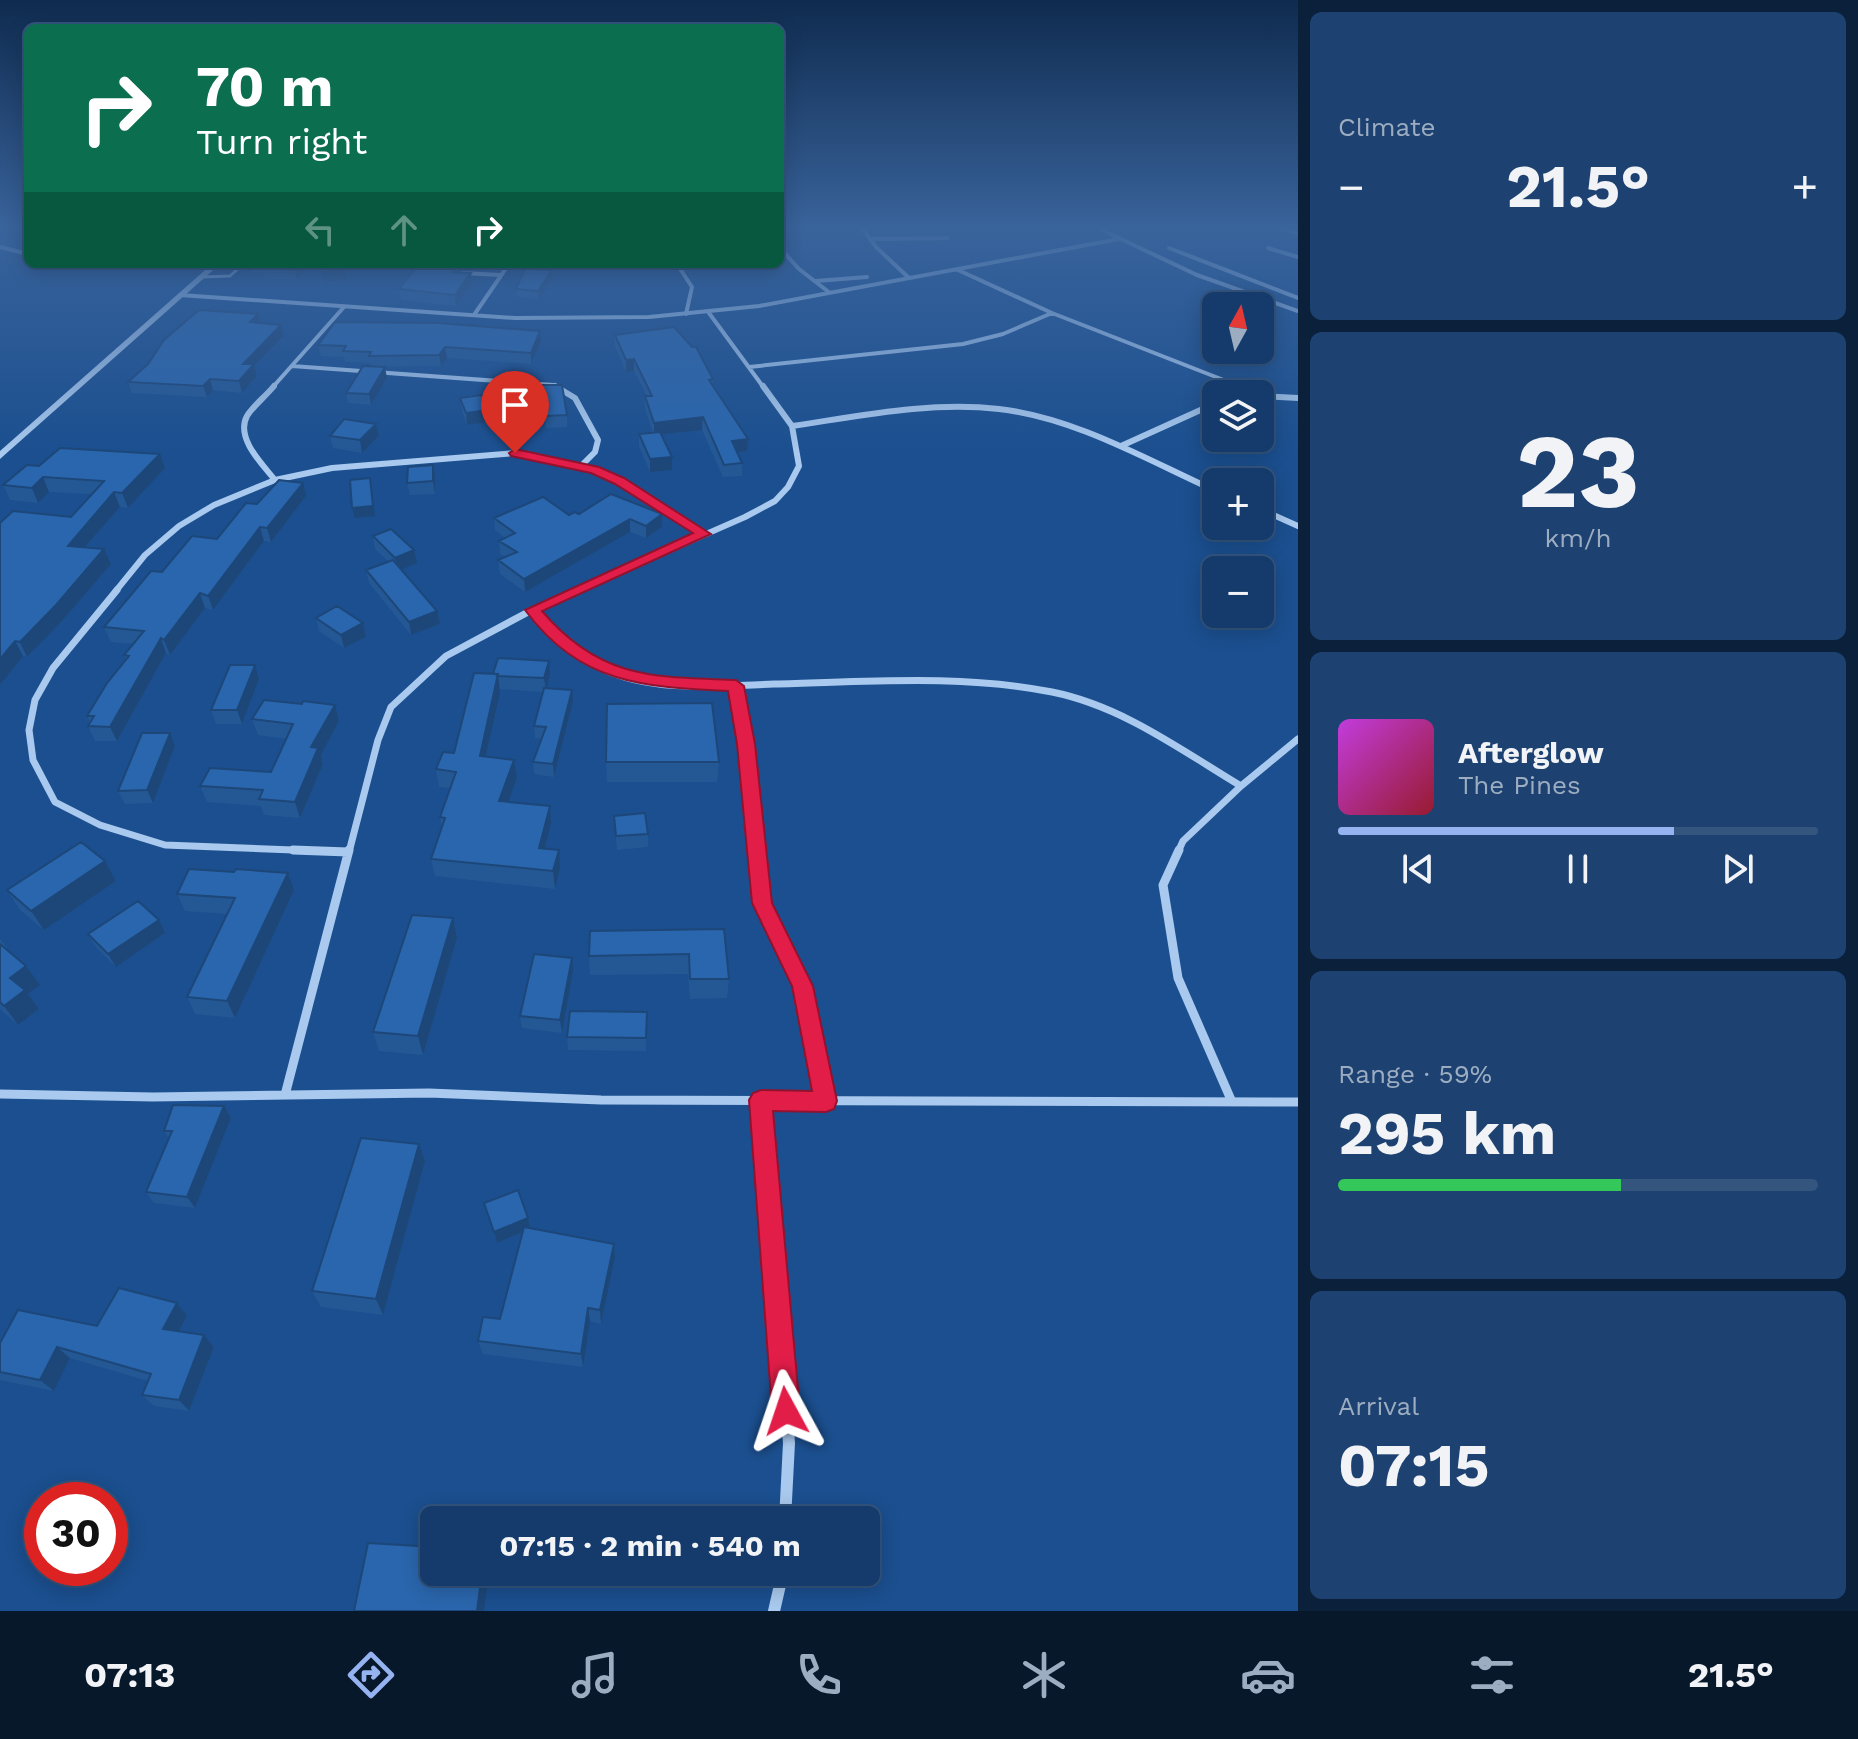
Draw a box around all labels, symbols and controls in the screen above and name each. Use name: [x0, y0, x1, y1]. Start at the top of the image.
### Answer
text: 70 m: [196, 54, 333, 120]
icon: right: [64, 56, 168, 160]
text: Climate: [1338, 112, 1436, 142]
text: Turn right: [196, 121, 367, 163]
text: 21.5°: [1506, 151, 1650, 222]
text: −: [1338, 161, 1365, 213]
text: +: [1791, 161, 1818, 213]
icon: left: [298, 208, 342, 252]
icon: ahead: [382, 208, 426, 252]
icon: right: [466, 208, 510, 252]
north arrow: [1202, 292, 1274, 364]
map controls: [1202, 292, 1274, 628]
pin: [481, 371, 549, 453]
button: layers: [1202, 380, 1274, 452]
icon: arrive: [493, 383, 537, 427]
text: 23: [1516, 410, 1640, 532]
button: +: [1202, 468, 1274, 540]
text: km/h: [1545, 523, 1611, 553]
button: −: [1202, 556, 1274, 628]
text: Afterglow: [1458, 735, 1604, 770]
text: The Pines: [1458, 770, 1581, 800]
icon: previous: [1396, 847, 1440, 891]
icon: pause: [1556, 847, 1600, 891]
icon: next: [1716, 847, 1760, 891]
text: Range · 59%: [1338, 1059, 1492, 1089]
text: 295 km: [1338, 1098, 1556, 1169]
position arrow: [744, 1369, 828, 1453]
text: Arrival: [1338, 1391, 1419, 1421]
text: 07:15: [1338, 1430, 1489, 1501]
speed limit sign: 30: [24, 1482, 128, 1586]
text: 07:15 · 2 min · 540 m: [499, 1528, 801, 1563]
icon: directions: [343, 1647, 399, 1703]
icon: music: [567, 1647, 623, 1703]
icon: phone: [791, 1647, 847, 1703]
icon: climate: [1016, 1647, 1072, 1703]
icon: car: [1240, 1647, 1296, 1703]
icon: filters: [1464, 1647, 1520, 1703]
text: 07:13: [84, 1654, 175, 1696]
text: 21.5°: [1688, 1654, 1774, 1696]

